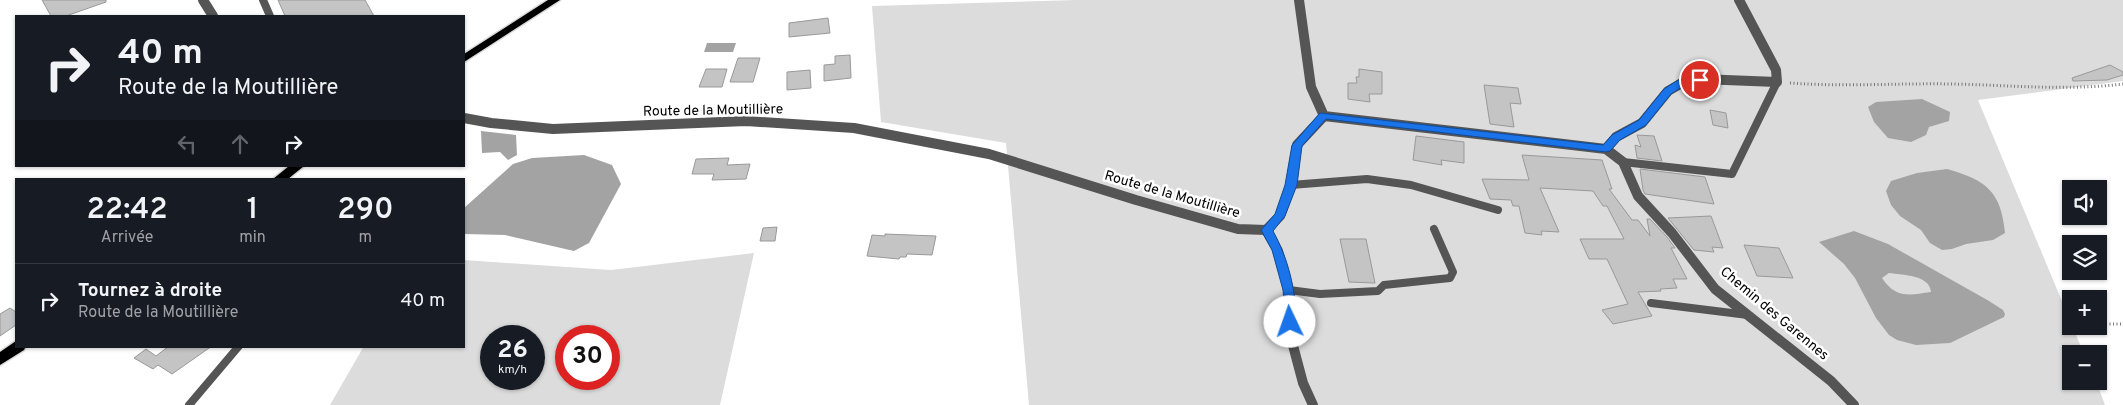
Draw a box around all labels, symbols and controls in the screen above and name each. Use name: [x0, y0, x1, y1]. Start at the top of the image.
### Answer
text: 40 m: [118, 32, 203, 76]
icon: right: [35, 35, 100, 100]
pin: [1679, 59, 1721, 101]
icon: arrive: [1686, 66, 1714, 94]
text: Route de la Moutillière: [118, 75, 338, 102]
street label: Route de la Moutillière: [643, 101, 783, 121]
icon: left: [173, 130, 201, 158]
icon: ahead: [226, 130, 254, 158]
icon: right: [279, 130, 307, 158]
street label: Route de la Moutillière: [1102, 168, 1242, 222]
map controls: [2062, 180, 2107, 390]
button: sound: [2062, 180, 2107, 225]
text: 22:42: [86, 192, 168, 229]
text: 1: [247, 192, 258, 229]
text: 290: [337, 192, 393, 229]
text: Arrivée: [101, 228, 153, 248]
text: min: [239, 228, 266, 248]
text: m: [359, 228, 372, 248]
button: layers: [2062, 235, 2107, 280]
street label: Chemin des Garennes: [1716, 264, 1832, 364]
text: Tournez à droite: [78, 279, 222, 303]
icon: right: [35, 287, 63, 315]
text: 40 m: [400, 289, 445, 313]
button: +: [2062, 290, 2107, 335]
position arrow: [1263, 295, 1315, 347]
text: Route de la Moutillière: [78, 303, 238, 323]
speed limit sign: 30: [555, 325, 620, 390]
text: 26: [497, 335, 528, 367]
button: −: [2062, 345, 2107, 390]
text: km/h: [498, 362, 527, 378]

